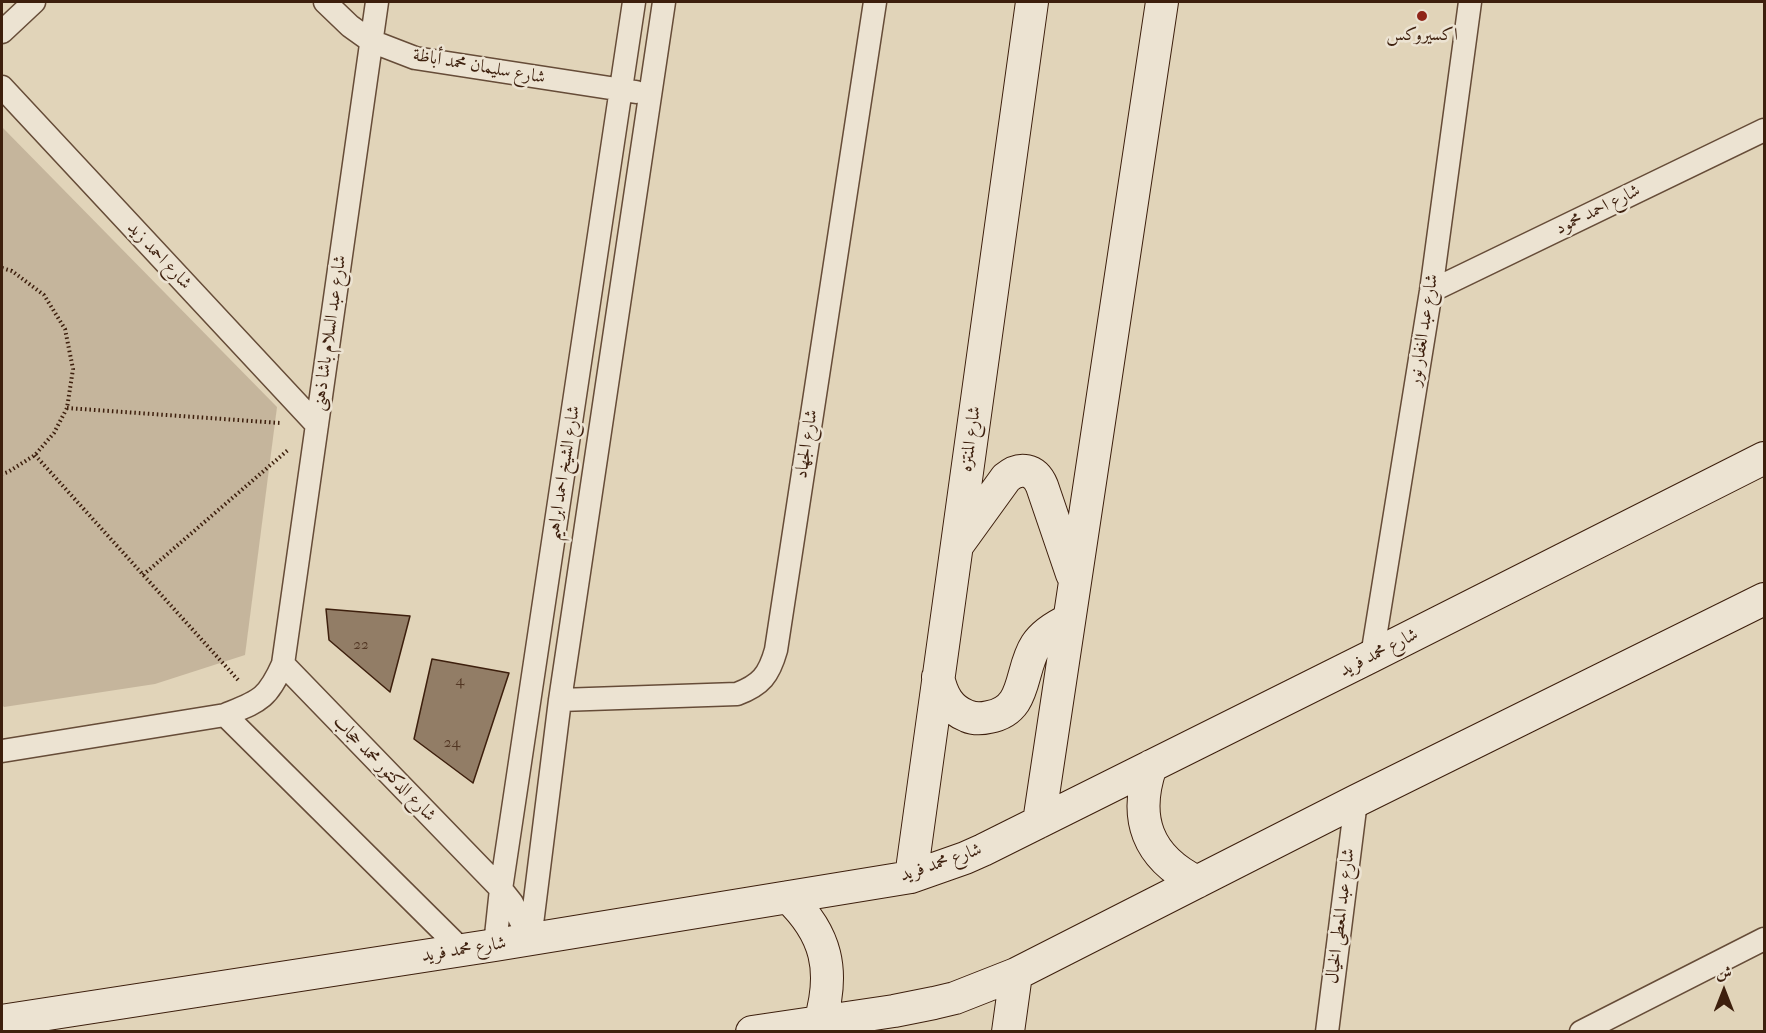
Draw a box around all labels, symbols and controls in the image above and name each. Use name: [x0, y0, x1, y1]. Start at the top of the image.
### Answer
marker: اكسيروكس: [1415, 9, 1429, 23]
place label: اكسيروكس: [1386, 25, 1458, 47]
street label: شارع سليمان محمد أباظة: [411, 45, 547, 89]
street label: شارع احمد محمود: [1552, 180, 1644, 240]
street label: شارع احمد زيد: [122, 218, 196, 294]
street label: شارع عبد السلام باشا ذهنى: [308, 254, 352, 412]
street label: شارع عبد الغفار نور: [1405, 273, 1443, 387]
street label: شارع الشيخ احمد ابراهيم: [543, 404, 585, 542]
street label: شارع المنتزه: [956, 405, 986, 473]
street label: شارع الجهاد: [791, 408, 823, 480]
street label: شارع محمد فريد: [1336, 624, 1422, 682]
house number: 22: [353, 636, 369, 654]
house number: 4: [456, 672, 464, 690]
street label: شارع الدكتور محمد حجاب: [328, 711, 440, 827]
house number: 24: [444, 734, 460, 752]
street label: شارع محمد فريد: [897, 839, 985, 887]
street label: شارع عبد المعطى الخيال: [1322, 847, 1360, 985]
street label: شارع محمد فريد: [420, 933, 508, 967]
north arrow: [1694, 961, 1754, 1021]
text: ش: [1716, 963, 1732, 982]

